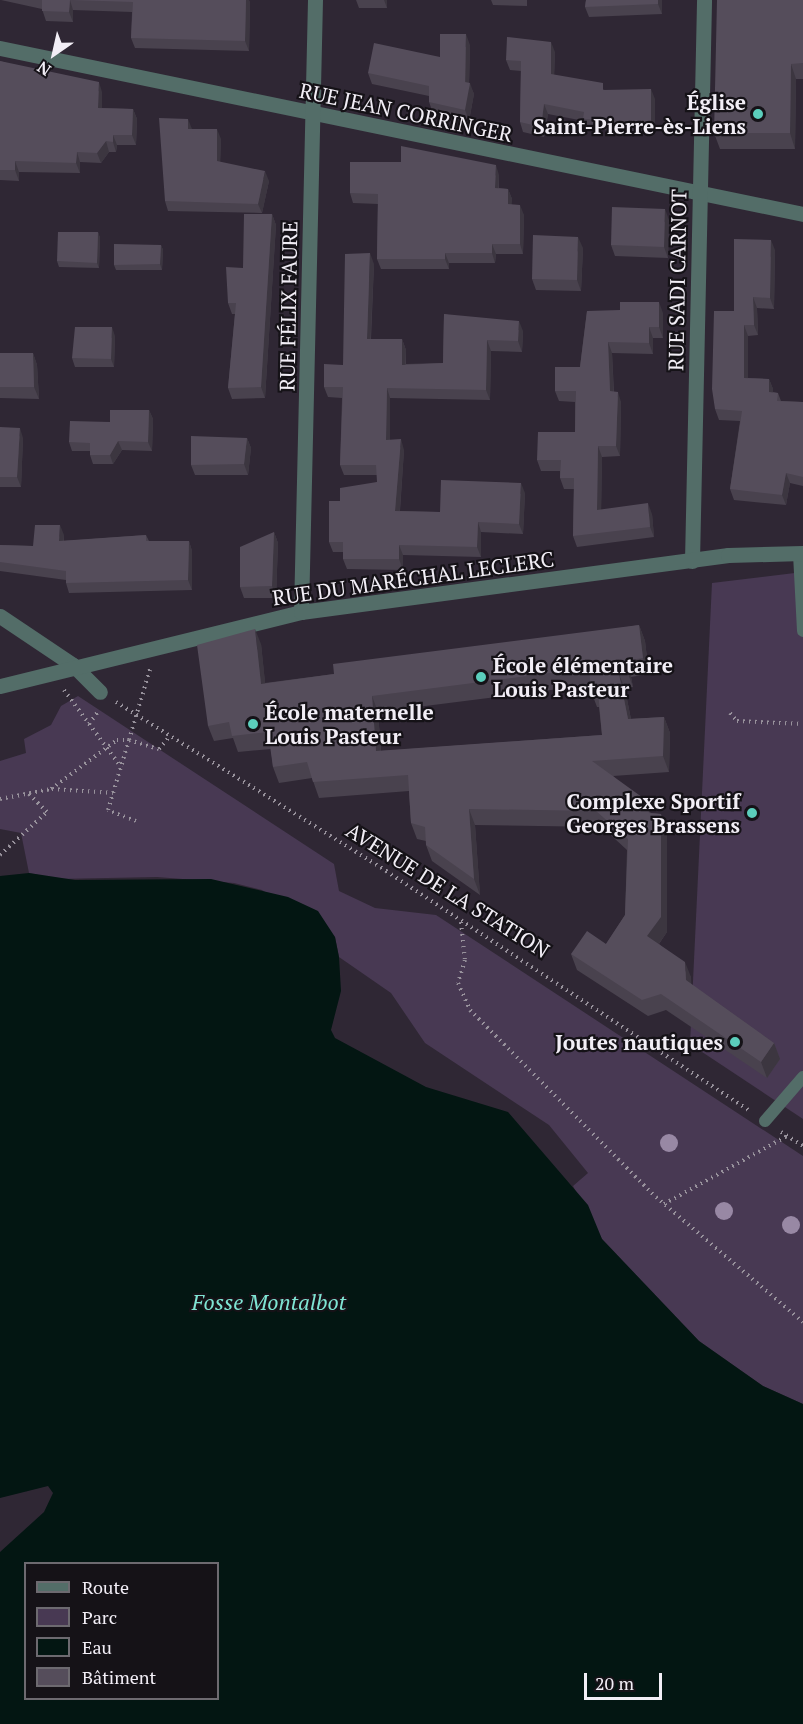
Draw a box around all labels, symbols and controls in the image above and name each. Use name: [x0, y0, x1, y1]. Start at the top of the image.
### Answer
north arrow: [24, 24, 84, 84]
text: N: [33, 56, 55, 81]
street label: RUE JEAN CORRINGER: [297, 77, 515, 147]
place label: Église Saint-Pierre-ès-Liens: [533, 89, 746, 139]
marker: Église Saint-Pierre-ès-Liens: [751, 107, 765, 121]
street label: RUE SADI CARNOT: [663, 189, 691, 371]
street label: RUE FÉLIX FAURE: [274, 221, 302, 391]
street label: RUE DU MARÉCHAL LECLERC: [271, 546, 555, 610]
place label: École élémentaire Louis Pasteur: [493, 652, 673, 702]
marker: École élémentaire Louis Pasteur: [474, 670, 488, 684]
place label: École maternelle Louis Pasteur: [265, 699, 434, 749]
marker: École maternelle Louis Pasteur: [246, 717, 260, 731]
place label: Complexe Sportif Georges Brassens: [566, 788, 740, 838]
marker: Complexe Sportif Georges Brassens: [745, 806, 759, 820]
street label: AVENUE DE LA STATION: [342, 817, 554, 963]
place label: Joutes nautiques: [555, 1029, 723, 1055]
marker: Joutes nautiques: [728, 1035, 742, 1049]
water label: Fosse Montalbot: [192, 1289, 346, 1315]
legend: [24, 1562, 219, 1700]
text: Route: [82, 1575, 129, 1599]
text: Parc: [82, 1605, 117, 1629]
text: Eau: [82, 1635, 112, 1659]
scale bar: [587, 1661, 665, 1699]
text: Bâtiment: [82, 1665, 156, 1689]
text: 20 m: [595, 1671, 634, 1695]

